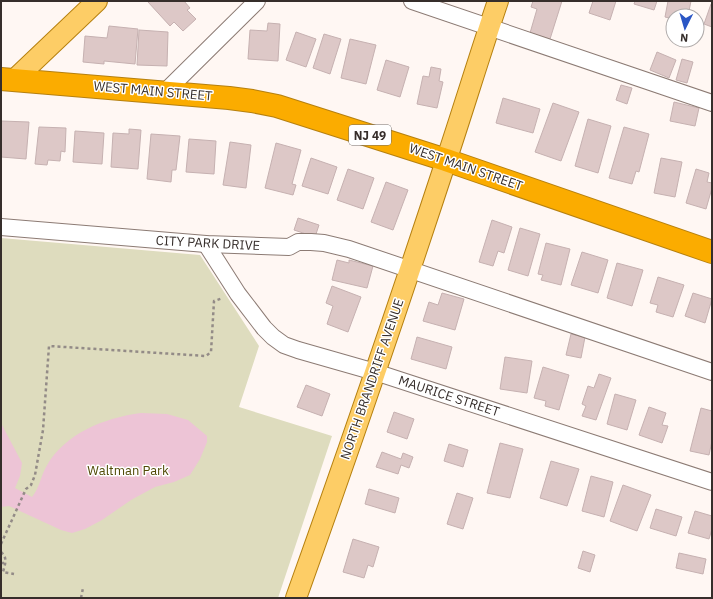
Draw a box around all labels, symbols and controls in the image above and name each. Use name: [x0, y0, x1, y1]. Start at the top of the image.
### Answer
north arrow: [665, 8, 705, 48]
text: N: [680, 31, 689, 45]
street label: WEST MAIN STREET: [93, 77, 214, 105]
road number: NJ 49: [349, 125, 391, 145]
street label: WEST MAIN STREET: [407, 140, 526, 195]
street label: CITY PARK DRIVE: [155, 232, 261, 254]
street label: NORTH BRANDRIFF AVENUE: [336, 296, 408, 462]
street label: MAURICE STREET: [396, 372, 502, 421]
park label: Waltman Park: [87, 462, 169, 479]

